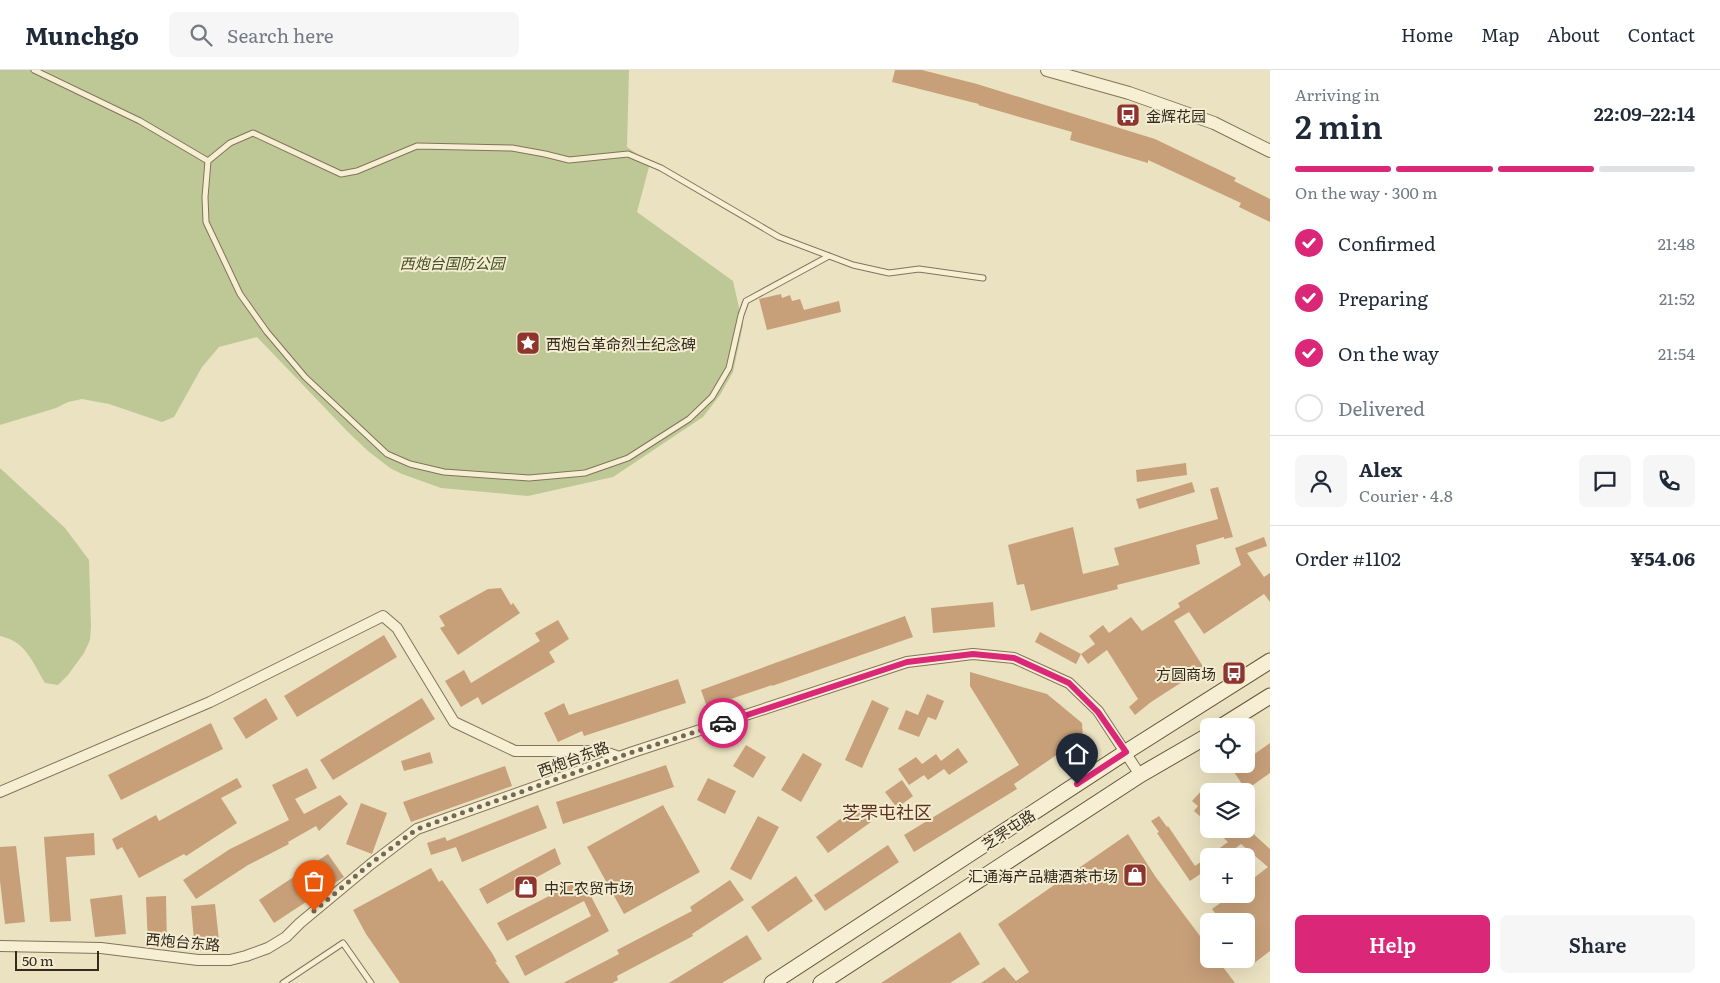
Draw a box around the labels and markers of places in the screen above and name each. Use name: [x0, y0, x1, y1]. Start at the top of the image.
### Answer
bus stop icon: 金辉花园: [1115, 102, 1141, 128]
place label: 金辉花园: [1146, 104, 1206, 127]
place icon: 西炮台革命烈士纪念碑: [515, 330, 541, 356]
place label: 西炮台革命烈士纪念碑: [546, 332, 696, 355]
bus stop icon: 方圆商场: [1221, 660, 1247, 686]
place label: 方圆商场: [1156, 662, 1216, 685]
pin: [1056, 733, 1098, 784]
pin: [293, 860, 335, 911]
shop icon: 汇通海产品糖酒茶市场: [1122, 862, 1148, 888]
place label: 汇通海产品糖酒茶市场: [968, 864, 1118, 887]
shop icon: 中汇农贸市场: [513, 874, 539, 900]
place label: 中汇农贸市场: [544, 876, 634, 899]

